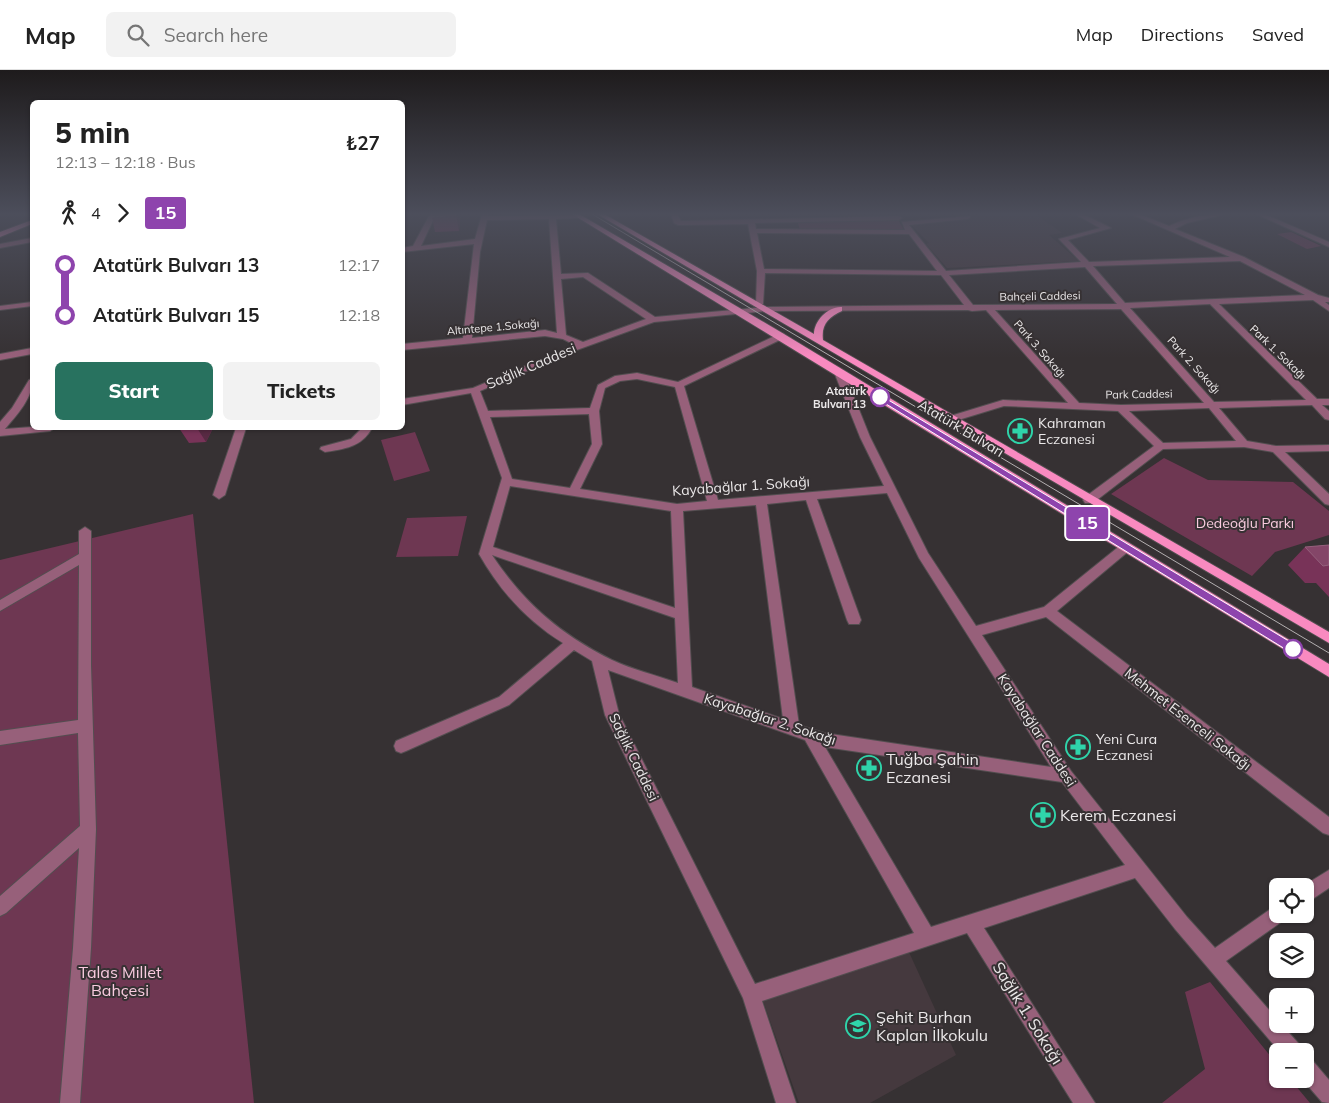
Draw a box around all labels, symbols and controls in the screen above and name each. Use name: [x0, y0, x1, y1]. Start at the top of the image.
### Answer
search box: [106, 12, 456, 57]
text: Map: [25, 20, 76, 50]
icon: search: [124, 21, 152, 49]
text: Search here: [164, 23, 268, 47]
text: Map: [1076, 23, 1113, 46]
text: Directions: [1141, 23, 1224, 46]
text: Saved: [1252, 23, 1304, 46]
text: 5 min: [55, 115, 130, 150]
text: ₺27: [346, 131, 380, 155]
text: 12:13 – 12:18 · Bus: [55, 152, 196, 172]
icon: walk: [55, 199, 83, 227]
icon: forward: [109, 199, 137, 227]
text: 15: [155, 201, 176, 224]
text: 4: [91, 203, 101, 223]
text: Atatürk Bulvarı 13: [93, 253, 259, 277]
text: 12:17: [338, 255, 380, 275]
street label: Bahçeli Caddesi: [999, 288, 1081, 304]
text: Atatürk Bulvarı 15: [93, 303, 259, 327]
text: 12:18: [338, 305, 380, 325]
street label: Altıntepe 1.Sokağı: [446, 316, 540, 338]
street label: Park 3. Sokağı: [1011, 317, 1069, 381]
street label: Park 1. Sokağı: [1247, 322, 1309, 382]
street label: Park 2. Sokağı: [1165, 333, 1223, 397]
street label: Sağlık Caddesi: [484, 339, 578, 393]
button: Start: [55, 362, 213, 420]
button: Tickets: [223, 362, 380, 420]
place label: Atatürk Bulvarı 13: [813, 384, 867, 411]
street label: Park Caddesi: [1105, 386, 1173, 402]
marker: Atatürk Bulvarı 13: [870, 387, 890, 407]
street label: Atatürk Bulvarı: [915, 395, 1007, 461]
place label: Kahraman Eczanesi: [1038, 414, 1106, 448]
pharmacy icon: Kahraman Eczanesi: [1007, 418, 1033, 444]
street label: Kayabağlar 1. Sokağı: [672, 472, 810, 500]
line badge: 15: [1064, 507, 1110, 539]
text: 15: [1076, 511, 1098, 534]
park label: Dedeoğlu Parkı: [1196, 514, 1294, 532]
unlabelled marker: [1283, 639, 1303, 659]
street label: Mehmet Esenceli Sokağı: [1121, 664, 1255, 774]
street label: Kayabağlar Caddesi: [994, 670, 1080, 790]
street label: Kayabağlar 2. Sokağı: [702, 689, 838, 749]
street label: Sağlık Caddesi: [605, 710, 663, 804]
place label: Yeni Cura Eczanesi: [1095, 730, 1157, 764]
pharmacy icon: Yeni Cura Eczanesi: [1065, 734, 1091, 760]
place label: Tuğba Şahin Eczanesi: [886, 749, 979, 787]
pharmacy icon: Tuğba Şahin Eczanesi: [856, 755, 882, 781]
pharmacy icon: Kerem Eczanesi: [1030, 802, 1056, 828]
place label: Kerem Eczanesi: [1060, 805, 1176, 825]
map controls: [1269, 878, 1314, 1088]
button: locate: [1269, 878, 1314, 923]
button: layers: [1269, 933, 1314, 978]
street label: Sağlık 1. Sokağı: [989, 958, 1067, 1068]
park label: Talas Millet Bahçesi: [78, 962, 162, 1000]
button: +: [1269, 988, 1314, 1033]
place label: Şehit Burhan Kaplan İlkokulu: [876, 1007, 988, 1045]
school or university icon: Şehit Burhan Kaplan İlkokulu: [845, 1013, 871, 1039]
button: −: [1269, 1043, 1314, 1088]

